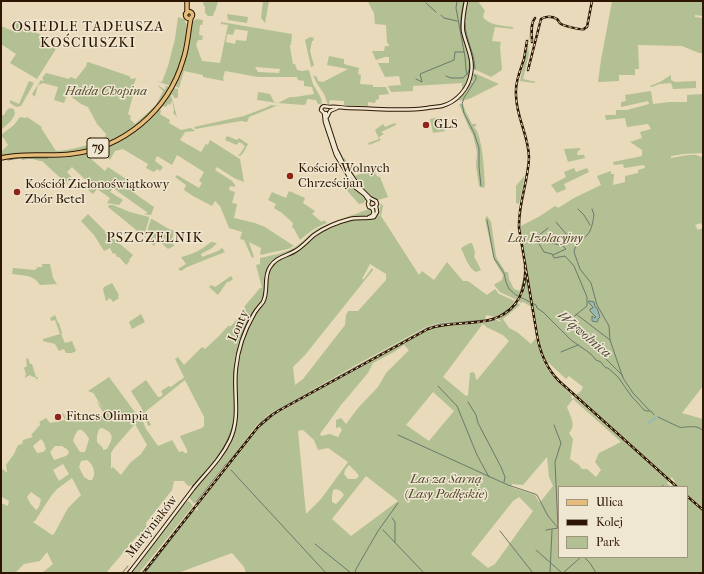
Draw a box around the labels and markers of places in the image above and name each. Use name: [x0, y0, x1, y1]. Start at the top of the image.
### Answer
place label: GLS: [434, 117, 458, 133]
marker: GLS: [421, 120, 431, 130]
place label: Kościół Wolnych Chrześcijan: [298, 161, 390, 192]
marker: Kościół Wolnych Chrześcijan: [285, 171, 295, 181]
place label: Kościół Zielonoświątkowy Zbór Betel: [25, 177, 169, 208]
marker: Kościół Zielonoświątkowy Zbór Betel: [12, 187, 22, 197]
place label: Fitnes Olimpia: [66, 409, 148, 425]
marker: Fitnes Olimpia: [53, 412, 63, 422]

